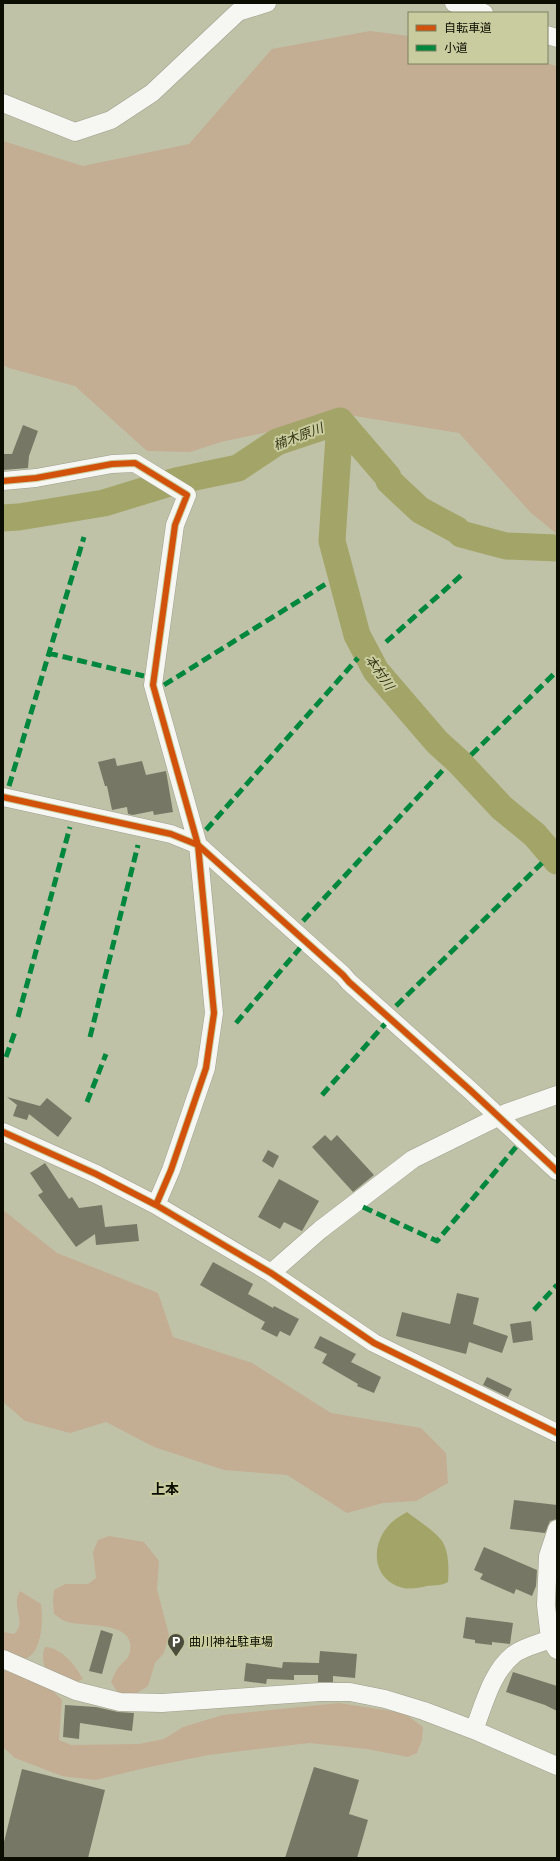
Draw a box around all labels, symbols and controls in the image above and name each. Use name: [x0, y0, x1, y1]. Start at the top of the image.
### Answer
legend: [408, 12, 548, 64]
text: 自転車道: [444, 21, 492, 35]
text: 小道: [444, 41, 468, 55]
water label: 楠木原川: [271, 419, 327, 454]
water label: 本村川: [361, 652, 398, 695]
district label: 上本: [151, 1481, 179, 1498]
parking icon: 曲川神社駐車場: [166, 1632, 186, 1657]
place label: 曲川神社駐車場: [189, 1635, 273, 1649]

